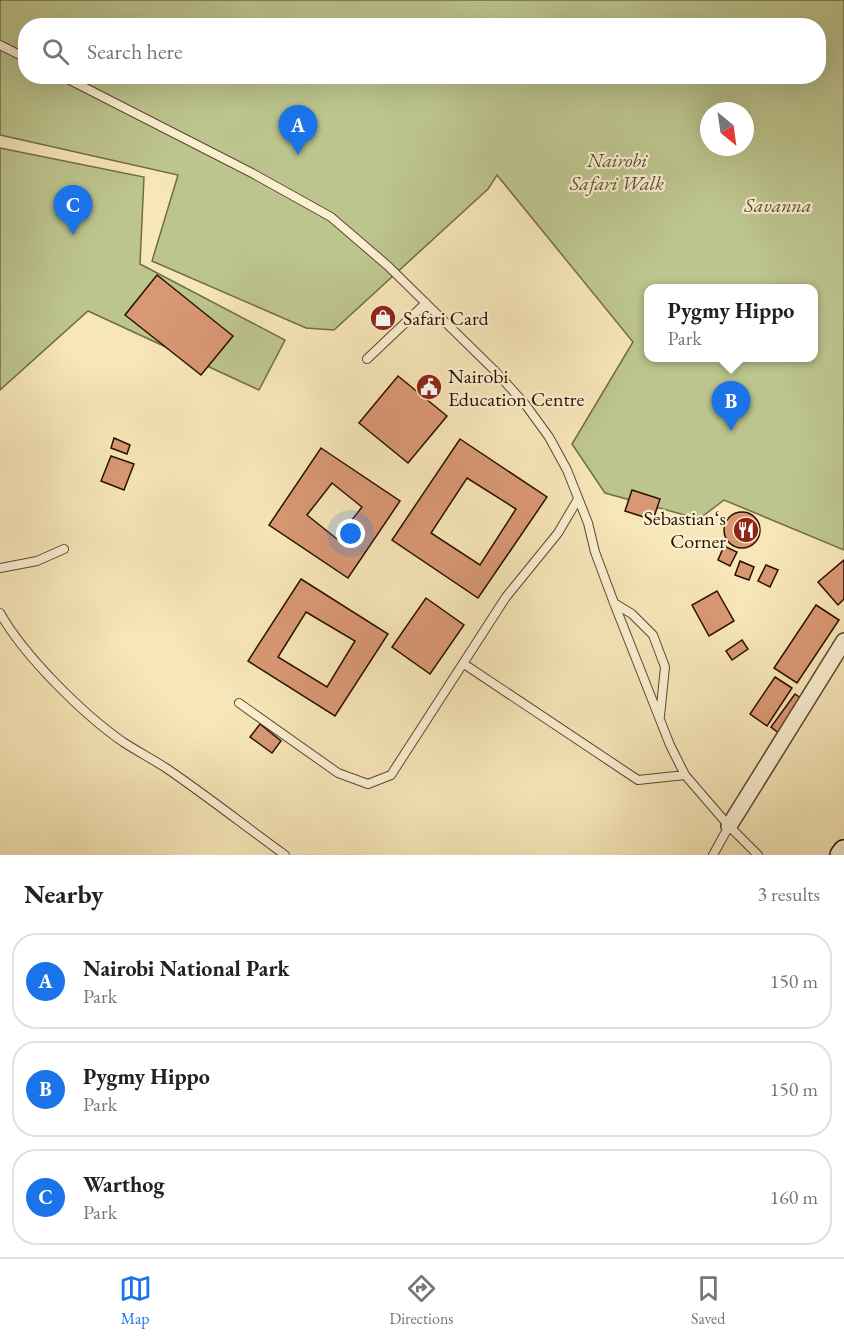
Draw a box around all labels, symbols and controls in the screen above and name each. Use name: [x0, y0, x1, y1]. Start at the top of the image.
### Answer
search box: [18, 18, 826, 84]
icon: search: [39, 35, 72, 68]
text: Search here: [87, 37, 182, 66]
north arrow: [700, 102, 754, 156]
pin: A: [278, 106, 318, 155]
park label: Nairobi Safari Walk: [569, 147, 664, 196]
pin: C: [54, 186, 92, 235]
park label: Savanna: [743, 192, 812, 218]
popup: [644, 284, 818, 362]
text: Pygmy Hippo: [668, 296, 794, 325]
shop icon: Safari Card: [368, 303, 398, 333]
place label: Safari Card: [403, 305, 490, 331]
text: Park: [668, 325, 702, 351]
place label: Nairobi Education Centre: [448, 363, 584, 412]
public building icon: Nairobi Education Centre: [414, 372, 444, 402]
pin: B: [712, 382, 750, 431]
place label: Sebastian‘s Corner: [644, 505, 726, 554]
restaurant icon: Sebastian‘s Corner: [731, 515, 761, 545]
your location: [336, 519, 365, 548]
text: Nearby: [24, 877, 104, 911]
text: 3 results: [757, 881, 820, 907]
text: Nairobi National Park: [83, 954, 290, 983]
text: A: [38, 968, 53, 994]
text: 150 m: [770, 968, 818, 994]
text: Park: [83, 983, 117, 1009]
text: Pygmy Hippo: [83, 1062, 210, 1091]
text: B: [39, 1076, 52, 1102]
text: 150 m: [770, 1076, 818, 1102]
text: Park: [83, 1091, 117, 1117]
text: Warthog: [83, 1170, 164, 1199]
text: C: [38, 1184, 53, 1210]
text: 160 m: [770, 1184, 818, 1210]
text: Park: [83, 1199, 117, 1225]
tab: Map: [119, 1272, 152, 1329]
tab: Directions: [389, 1272, 454, 1329]
tab: Saved: [691, 1272, 725, 1329]

